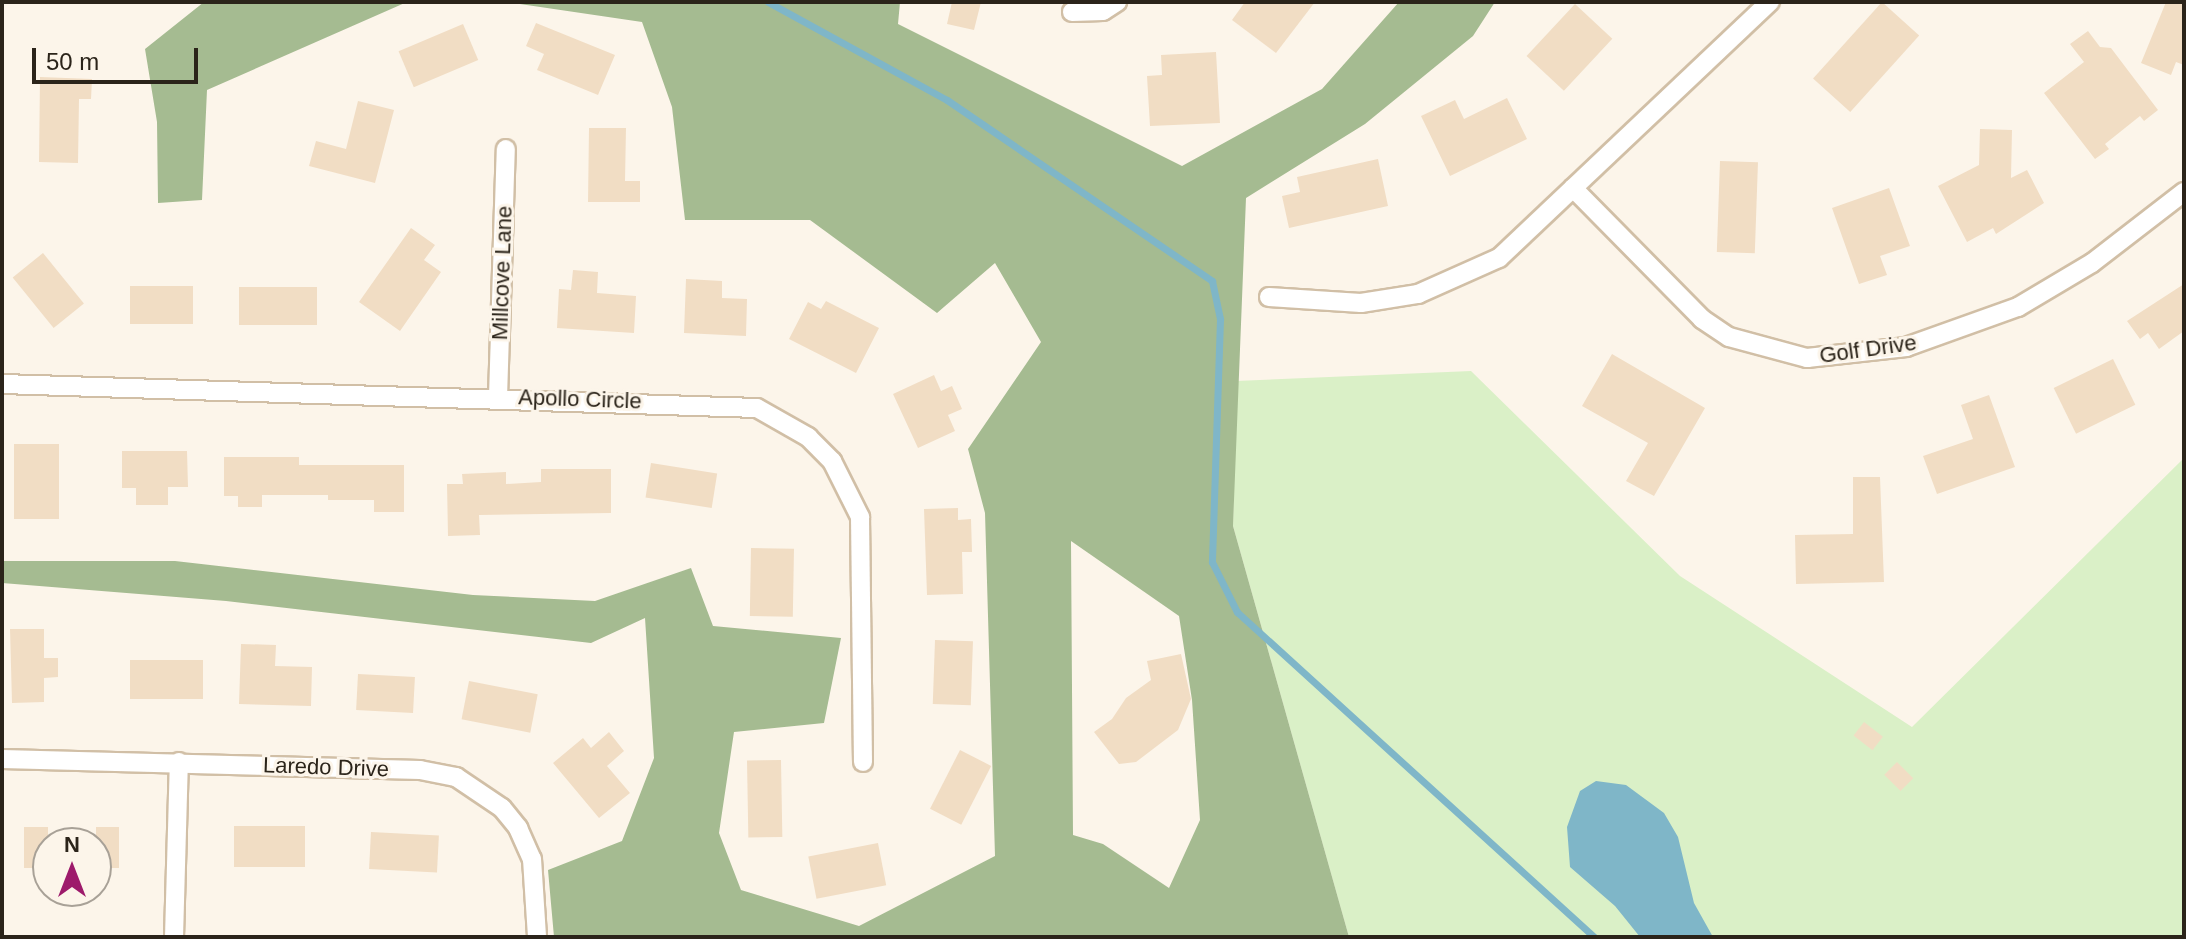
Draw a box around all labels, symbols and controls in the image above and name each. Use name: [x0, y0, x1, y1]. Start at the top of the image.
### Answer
scale bar: [36, 32, 202, 82]
text: 50 m: [46, 48, 99, 75]
street label: Millcove Lane: [486, 205, 518, 341]
street label: Golf Drive: [1818, 329, 1918, 369]
street label: Apollo Circle: [518, 384, 642, 414]
street label: Laredo Drive: [263, 752, 389, 782]
north arrow: [32, 827, 112, 907]
text: N: [64, 832, 80, 857]

